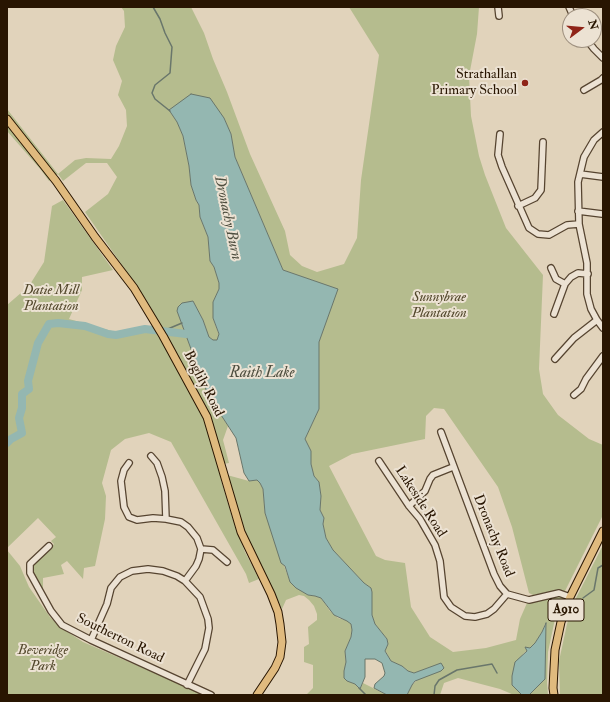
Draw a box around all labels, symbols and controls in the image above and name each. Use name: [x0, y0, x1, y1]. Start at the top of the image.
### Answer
north arrow: [562, 8, 602, 48]
text: N: [585, 18, 601, 31]
place label: Strathallan Primary School: [431, 67, 517, 100]
marker: Strathallan Primary School: [520, 78, 530, 88]
water label: Dronachy Burn: [209, 174, 245, 262]
park label: Datie Mill Plantation: [23, 283, 79, 316]
park label: Sunnybrae Plantation: [411, 290, 467, 322]
street label: Boglily Road: [179, 348, 227, 420]
water label: Raith Lake: [229, 365, 295, 383]
street label: Lakeside Road: [391, 463, 449, 541]
street label: Dronachy Road: [469, 492, 517, 580]
road number: A910: [548, 599, 584, 621]
street label: Southerton Road: [73, 611, 167, 667]
park label: Beveridge Park: [18, 643, 68, 676]

